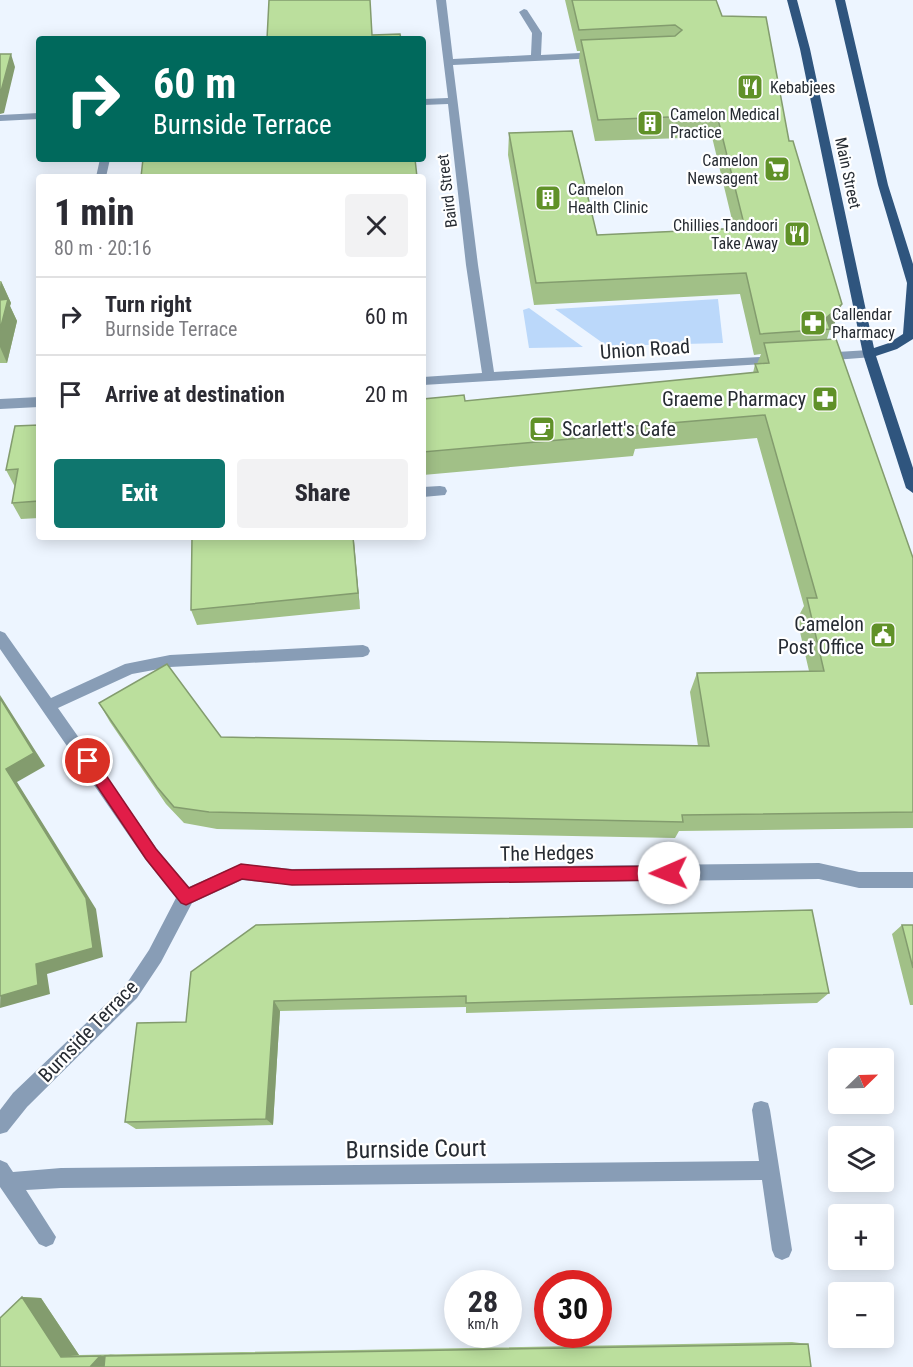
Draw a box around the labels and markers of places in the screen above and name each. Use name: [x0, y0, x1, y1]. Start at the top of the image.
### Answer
restaurant icon: Kebabjees: [735, 72, 765, 102]
place label: Kebabjees: [770, 78, 835, 97]
place label: Camelon Medical Practice: [670, 105, 779, 142]
building icon: Camelon Medical Practice: [635, 108, 665, 138]
place label: Camelon Newsagent: [687, 151, 758, 188]
supermarket icon: Camelon Newsagent: [762, 154, 792, 184]
place label: Camelon Health Clinic: [568, 180, 648, 217]
building icon: Camelon Health Clinic: [533, 183, 563, 213]
place label: Chillies Tandoori Take Away: [673, 216, 778, 253]
restaurant icon: Chillies Tandoori Take Away: [782, 219, 812, 249]
place label: Callendar Pharmacy: [832, 305, 895, 342]
pharmacy icon: Callendar Pharmacy: [798, 308, 828, 338]
pharmacy icon: Graeme Pharmacy: [810, 384, 840, 414]
place label: Graeme Pharmacy: [662, 387, 806, 411]
cafe icon: Scarlett's Cafe: [527, 414, 557, 444]
place label: Scarlett's Cafe: [562, 417, 676, 441]
place label: Camelon Post Office: [778, 612, 864, 659]
public building icon: Camelon Post Office: [868, 620, 898, 650]
pin: [62, 735, 113, 786]

